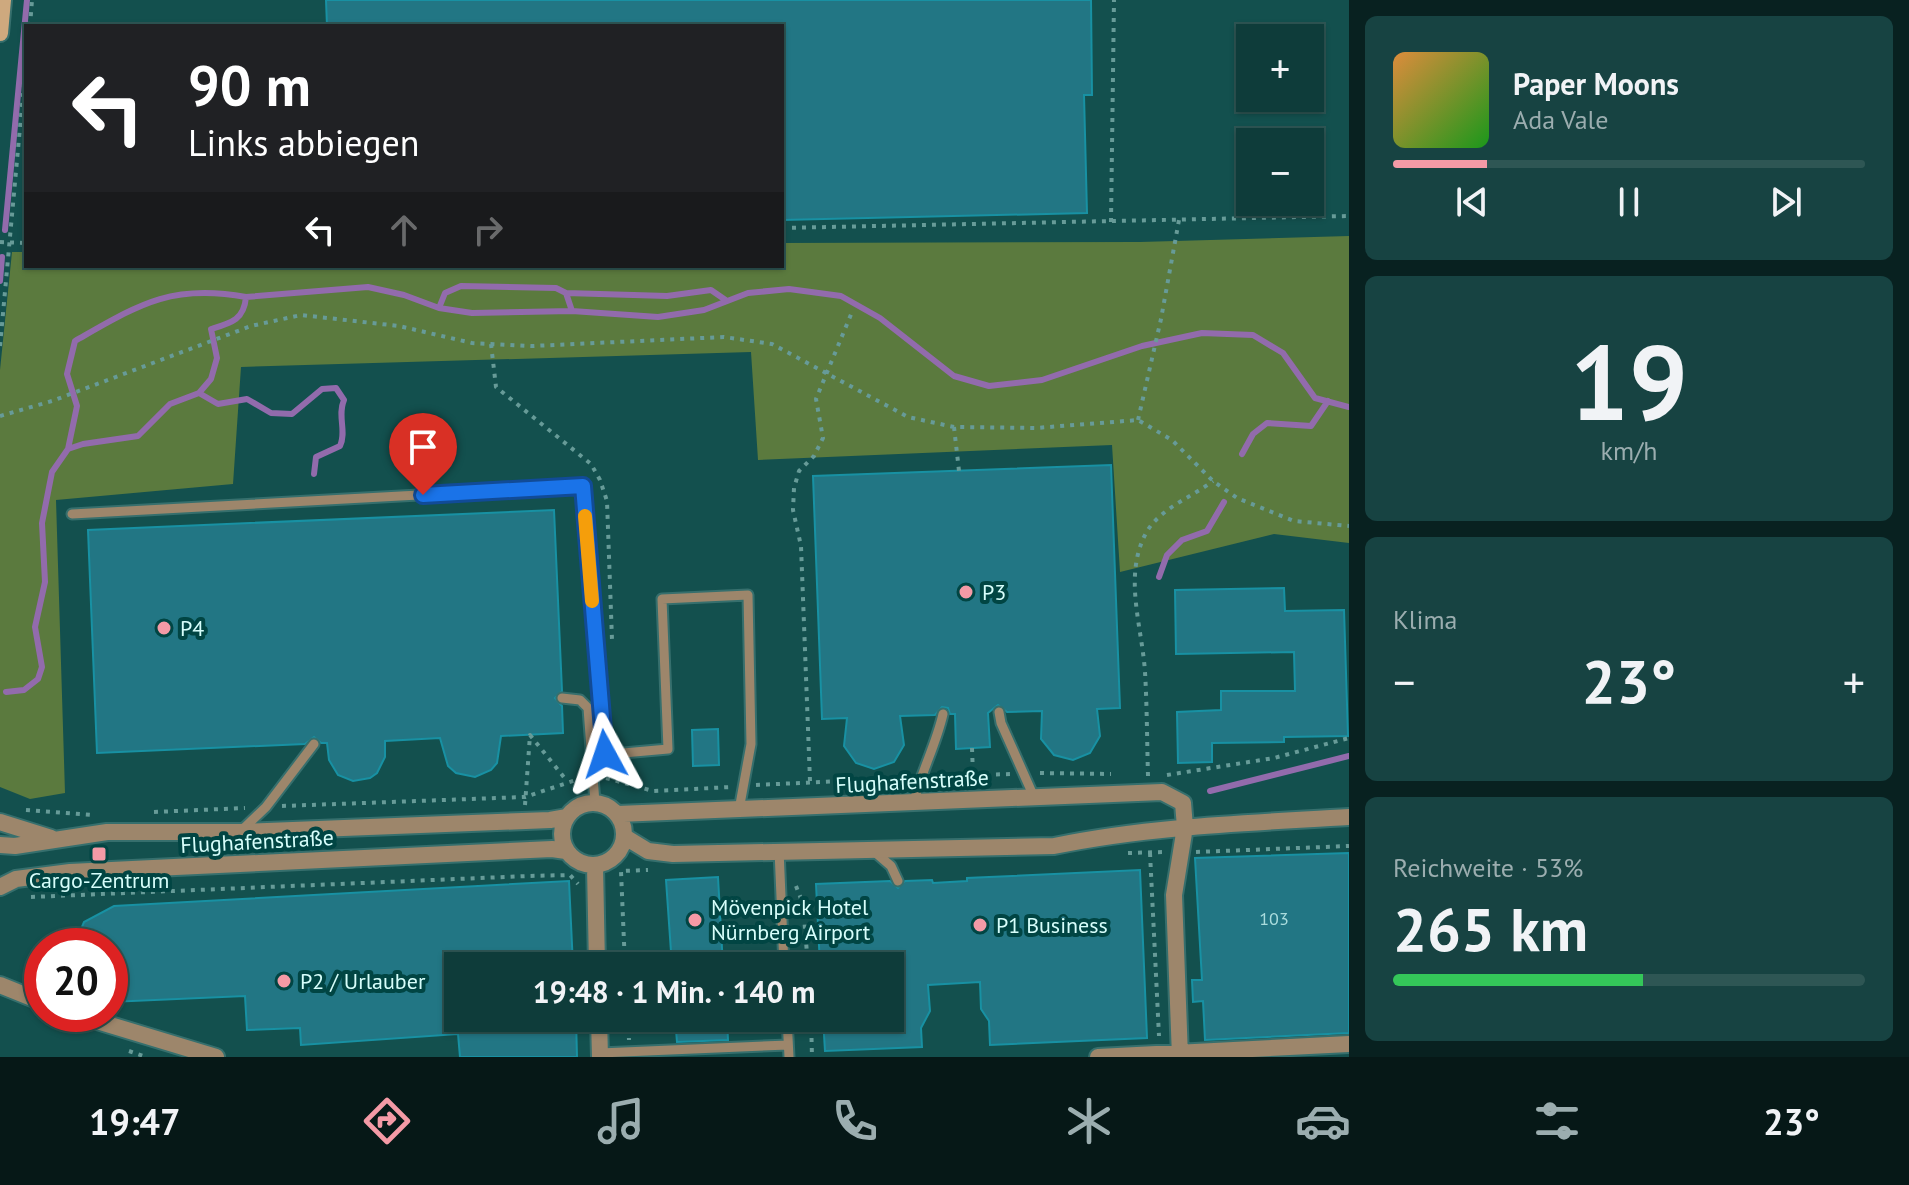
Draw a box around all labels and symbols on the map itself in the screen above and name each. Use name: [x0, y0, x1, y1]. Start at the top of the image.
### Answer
pin: [389, 413, 457, 495]
place label: P3: [982, 578, 1006, 606]
marker: P3: [957, 583, 975, 601]
place label: P4: [180, 614, 204, 642]
marker: P4: [155, 619, 173, 637]
position arrow: [563, 712, 647, 796]
street label: Flughafenstraße: [835, 763, 989, 799]
street label: Flughafenstraße: [180, 823, 334, 859]
marker: Cargo-Zentrum: [90, 845, 108, 863]
place label: Cargo-Zentrum: [29, 866, 169, 894]
place label: Mövenpick Hotel Nürnberg Airport: [711, 893, 871, 946]
house number: 103: [1259, 907, 1289, 930]
marker: Mövenpick Hotel Nürnberg Airport: [686, 911, 704, 929]
place label: P1 Business: [996, 911, 1108, 939]
marker: P1 Business: [971, 916, 989, 934]
speed limit sign: 20: [24, 928, 128, 1032]
place label: P2 / Urlauber: [300, 967, 426, 995]
marker: P2 / Urlauber: [275, 972, 293, 990]

